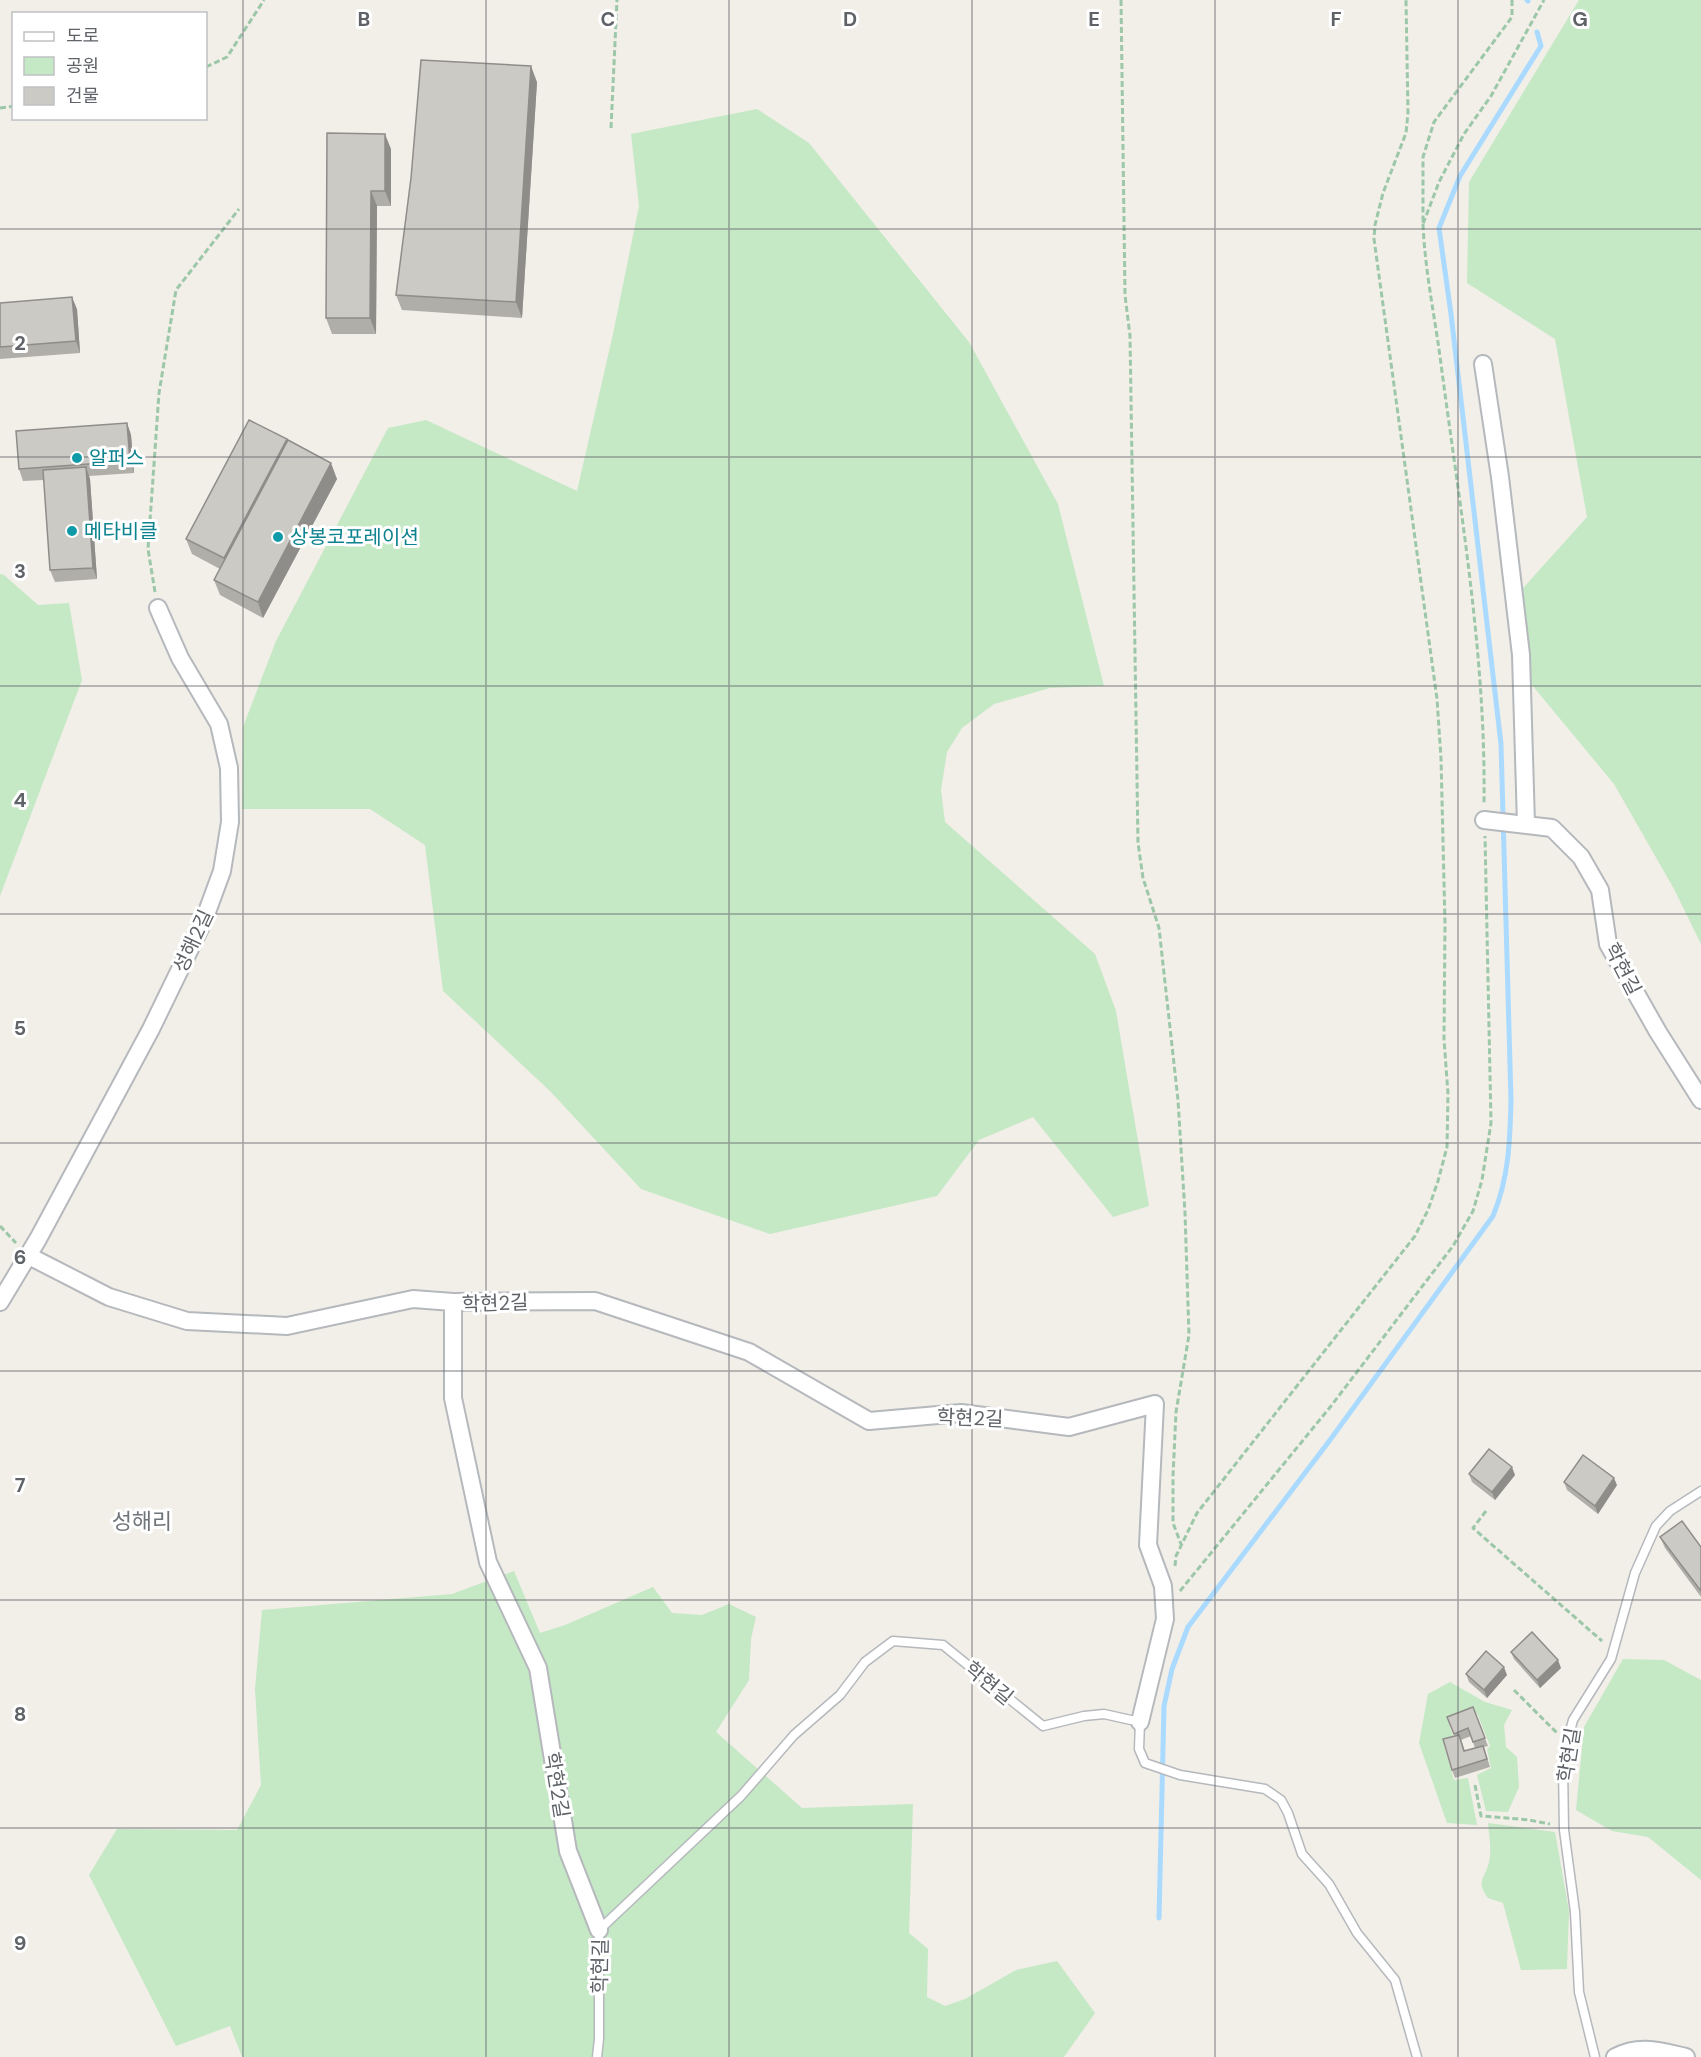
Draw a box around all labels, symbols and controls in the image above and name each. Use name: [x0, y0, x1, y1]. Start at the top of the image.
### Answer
text: B: [358, 6, 370, 32]
text: C: [601, 6, 615, 32]
text: D: [843, 6, 857, 32]
text: E: [1088, 6, 1100, 32]
text: F: [1330, 6, 1342, 32]
text: G: [1572, 6, 1588, 32]
legend: [12, 12, 207, 120]
text: 도로: [66, 24, 99, 48]
text: 공원: [66, 54, 99, 78]
text: 건물: [66, 84, 99, 108]
text: 2: [14, 330, 26, 356]
place label: 알퍼스: [89, 445, 144, 471]
marker: 알퍼스: [70, 451, 84, 465]
place label: 메타비클: [84, 518, 158, 544]
marker: 메타비클: [65, 524, 79, 538]
place label: 상봉코포레이션: [290, 524, 419, 550]
marker: 상봉코포레이션: [271, 530, 285, 544]
text: 3: [14, 558, 26, 584]
text: 4: [14, 787, 27, 813]
street label: 성해2길: [167, 905, 219, 977]
street label: 학현길: [1599, 939, 1647, 999]
text: 5: [14, 1015, 26, 1041]
text: 6: [14, 1244, 26, 1270]
street label: 학현2길: [461, 1289, 529, 1317]
street label: 학현2길: [936, 1404, 1004, 1432]
text: 7: [15, 1472, 26, 1498]
district label: 성해리: [112, 1507, 172, 1536]
street label: 학현길: [959, 1656, 1019, 1710]
text: 8: [14, 1701, 26, 1727]
street label: 학현길: [1552, 1726, 1586, 1784]
street label: 학현2길: [539, 1750, 575, 1820]
text: 9: [14, 1930, 26, 1956]
street label: 학현길: [587, 1938, 613, 1994]

